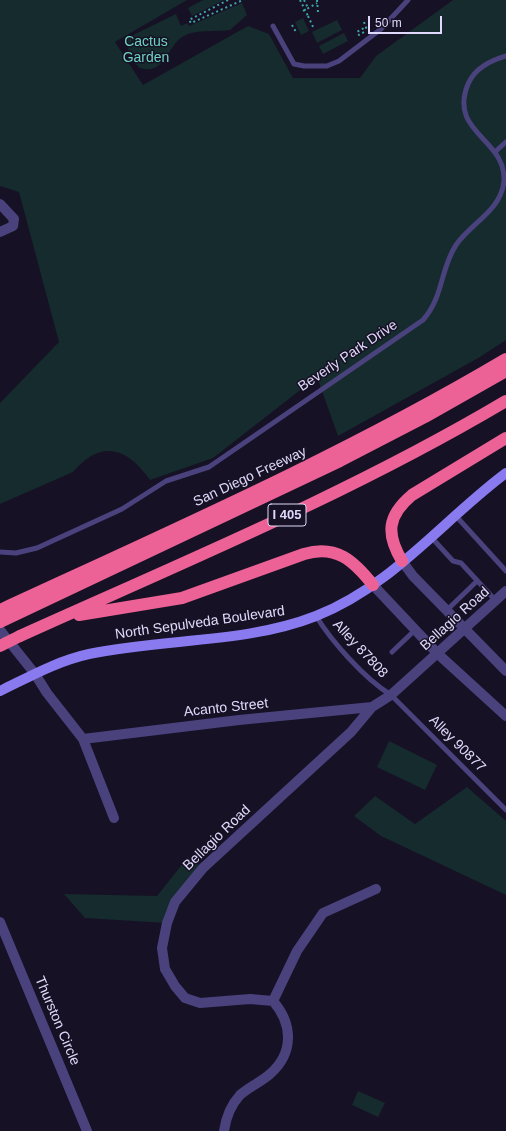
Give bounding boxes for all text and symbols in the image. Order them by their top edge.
scale bar [370,8,444,34]
text: 50 m [375,16,402,30]
park label: Cactus Garden [123,34,169,66]
street label: Beverly Park Drive [295,317,401,395]
street label: San Diego Freeway [191,443,309,511]
road number: I 405 [268,504,306,526]
street label: Bellagio Road [417,584,493,654]
street label: North Sepulveda Boulevard [114,603,286,643]
street label: Alley 87808 [329,617,391,681]
street label: Acanto Street [183,695,269,721]
street label: Alley 90877 [425,712,489,776]
street label: Bellagio Road [180,802,254,874]
street label: Thurston Circle [31,974,83,1068]

